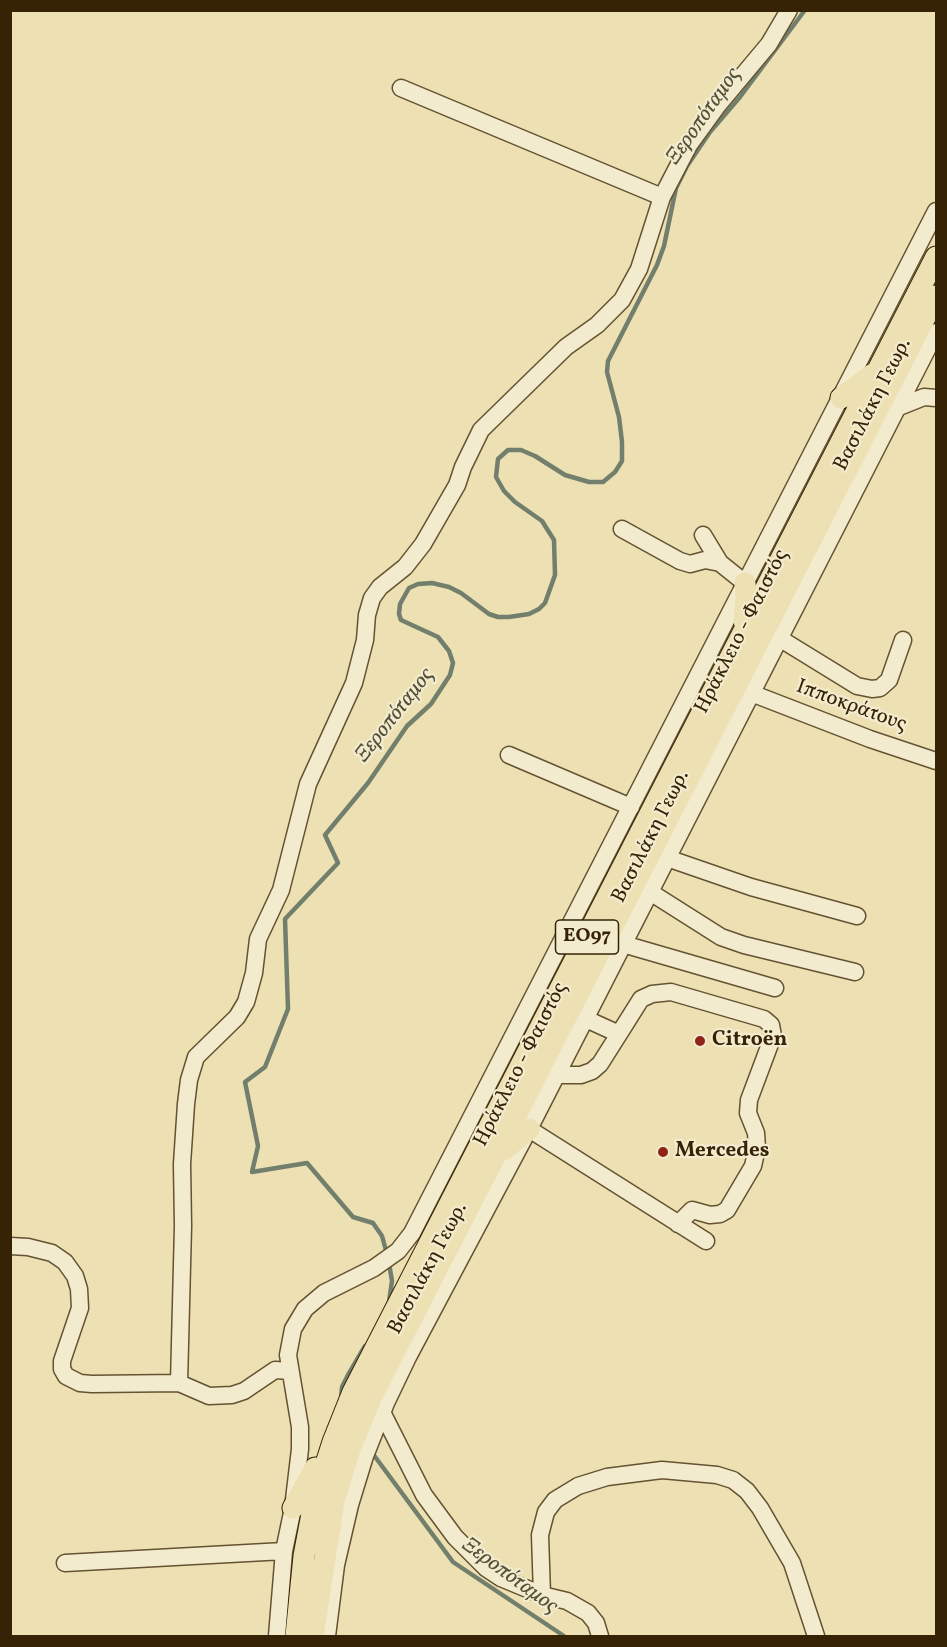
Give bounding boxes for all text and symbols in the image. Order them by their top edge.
water label: Ξεροπόταμος [662,63,748,171]
street label: Βασιλάκη Γεωρ. [830,334,918,476]
street label: Ηράκλειο - Φαιστός [691,546,795,718]
water label: Ξεροπόταμος [351,664,441,768]
street label: Ιπποκράτους [792,675,910,739]
street label: Βασιλάκη Γεωρ. [608,766,696,908]
road number: ΕΟ97 [556,920,618,954]
street label: Ηράκλειο - Φαιστός [470,979,574,1151]
place label: Citroën [712,1028,787,1054]
marker: Citroën [693,1034,707,1048]
place label: Mercedes [675,1139,769,1165]
marker: Mercedes [656,1145,670,1159]
street label: Βασιλάκη Γεωρ. [384,1199,474,1339]
water label: Ξεροπόταμος [456,1533,562,1621]

